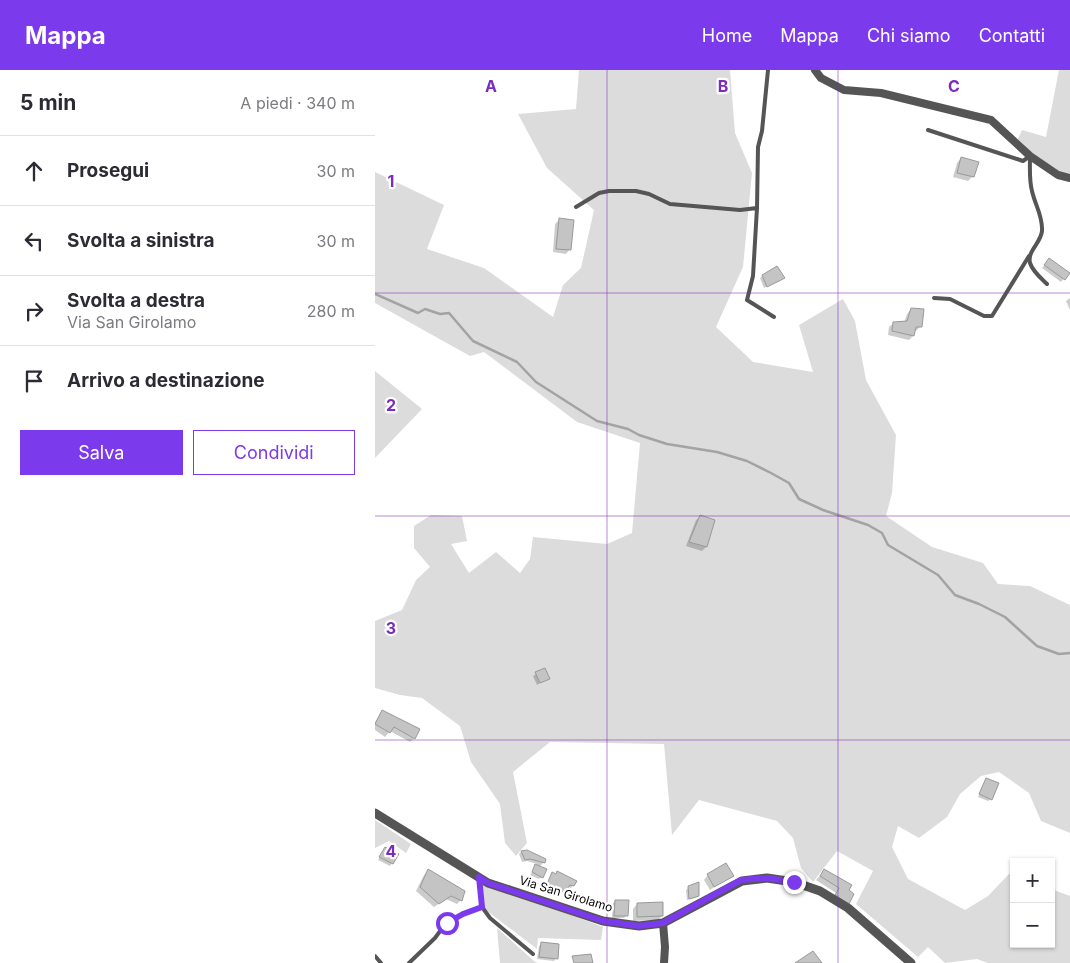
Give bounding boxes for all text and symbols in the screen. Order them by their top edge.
text: Mappa [25,21,106,50]
text: Home [702,25,752,46]
text: Mappa [780,25,839,46]
text: Chi siamo [867,25,951,46]
text: Contatti [979,25,1045,46]
text: A [485,76,497,96]
text: B [718,76,728,96]
text: C [948,76,960,96]
text: 5 min [20,90,76,115]
text: A piedi · 340 m [240,93,355,113]
icon: ahead [20,157,48,185]
text: Prosegui [67,159,149,182]
text: 30 m [317,161,355,181]
text: 1 [388,171,394,191]
icon: left [20,227,48,255]
text: Svolta a sinistra [67,229,215,252]
text: 30 m [317,231,355,251]
text: Svolta a destra [67,289,205,312]
icon: right [20,297,48,325]
text: 280 m [307,301,355,321]
text: Via San Girolamo [67,312,196,332]
icon: arrive [20,367,48,395]
text: Arrivo a destinazione [67,369,265,392]
text: 2 [386,395,396,415]
button: Salva [20,430,183,475]
button: Condividi [193,430,355,475]
text: 3 [386,618,396,638]
text: 4 [386,841,397,861]
map controls [1010,858,1055,948]
button: + [1010,858,1055,903]
route end [783,871,806,894]
street label: Via San Girolamo [518,872,615,915]
button: − [1010,903,1055,948]
route start [436,912,459,935]

